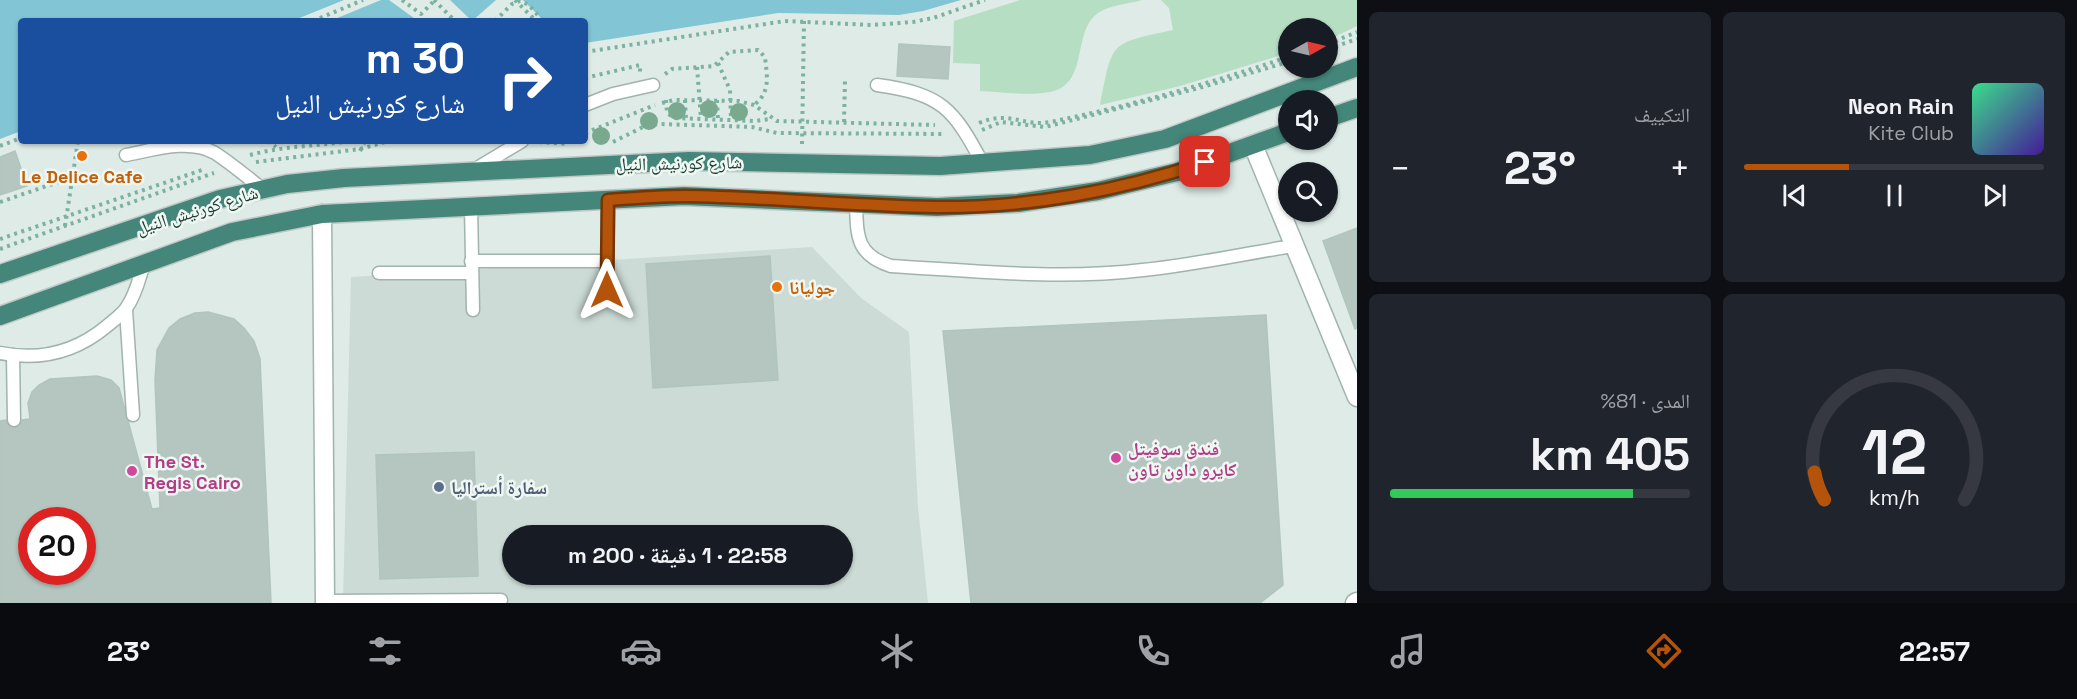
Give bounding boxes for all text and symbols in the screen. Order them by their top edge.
north arrow [1278,18,1338,78]
map controls [1278,18,1338,222]
text: 30 m [366,32,465,85]
icon: right [486,42,564,120]
text: شارع كورنيش النيل [275,86,465,121]
button: sound [1278,90,1338,150]
text: Neon Rain [1848,92,1954,120]
text: التكييف [1634,102,1690,128]
text: Kite Club [1868,120,1954,146]
pin [1179,136,1230,187]
text: 23° [1504,140,1576,197]
icon: arrive [1188,145,1221,178]
text: − [1390,148,1410,190]
text: + [1670,148,1690,190]
marker: Le Delice Cafe [75,149,89,163]
street label: شارع كورنيش النيل [616,150,742,176]
button: search [1278,162,1338,222]
place label: Le Delice Cafe [21,165,143,188]
icon: previous [1778,179,1811,212]
icon: pause [1878,179,1911,212]
icon: next [1978,179,2011,212]
street label: شارع كورنيش النيل [133,181,261,239]
position arrow [575,258,639,322]
place label: جوليانا [789,276,835,299]
marker: جوليانا [770,280,784,294]
text: المدى · 81% [1601,388,1690,414]
text: 12 [1861,413,1927,492]
text: 405 km [1530,426,1690,483]
place label: فندق سوفيتل كايرو داون تاون [1128,437,1236,481]
place label: The St. Regis Cairo [144,450,241,494]
marker: فندق سوفيتل كايرو داون تاون [1109,451,1123,465]
marker: The St. Regis Cairo [125,464,139,478]
place label: سفارة أستراليا [451,476,547,499]
marker: سفارة أستراليا [432,480,446,494]
text: km/h [1868,484,1920,511]
speed limit sign: 20 [18,507,96,585]
text: 22:58 · 1 دقيقة · 200 m [568,541,787,569]
icon: filters [364,630,406,672]
icon: car [620,630,662,672]
icon: climate [876,630,918,672]
icon: phone [1132,630,1174,672]
icon: music [1387,630,1429,672]
icon: directions [1643,630,1685,672]
text: 23° [107,634,150,669]
text: 22:57 [1899,634,1970,669]

